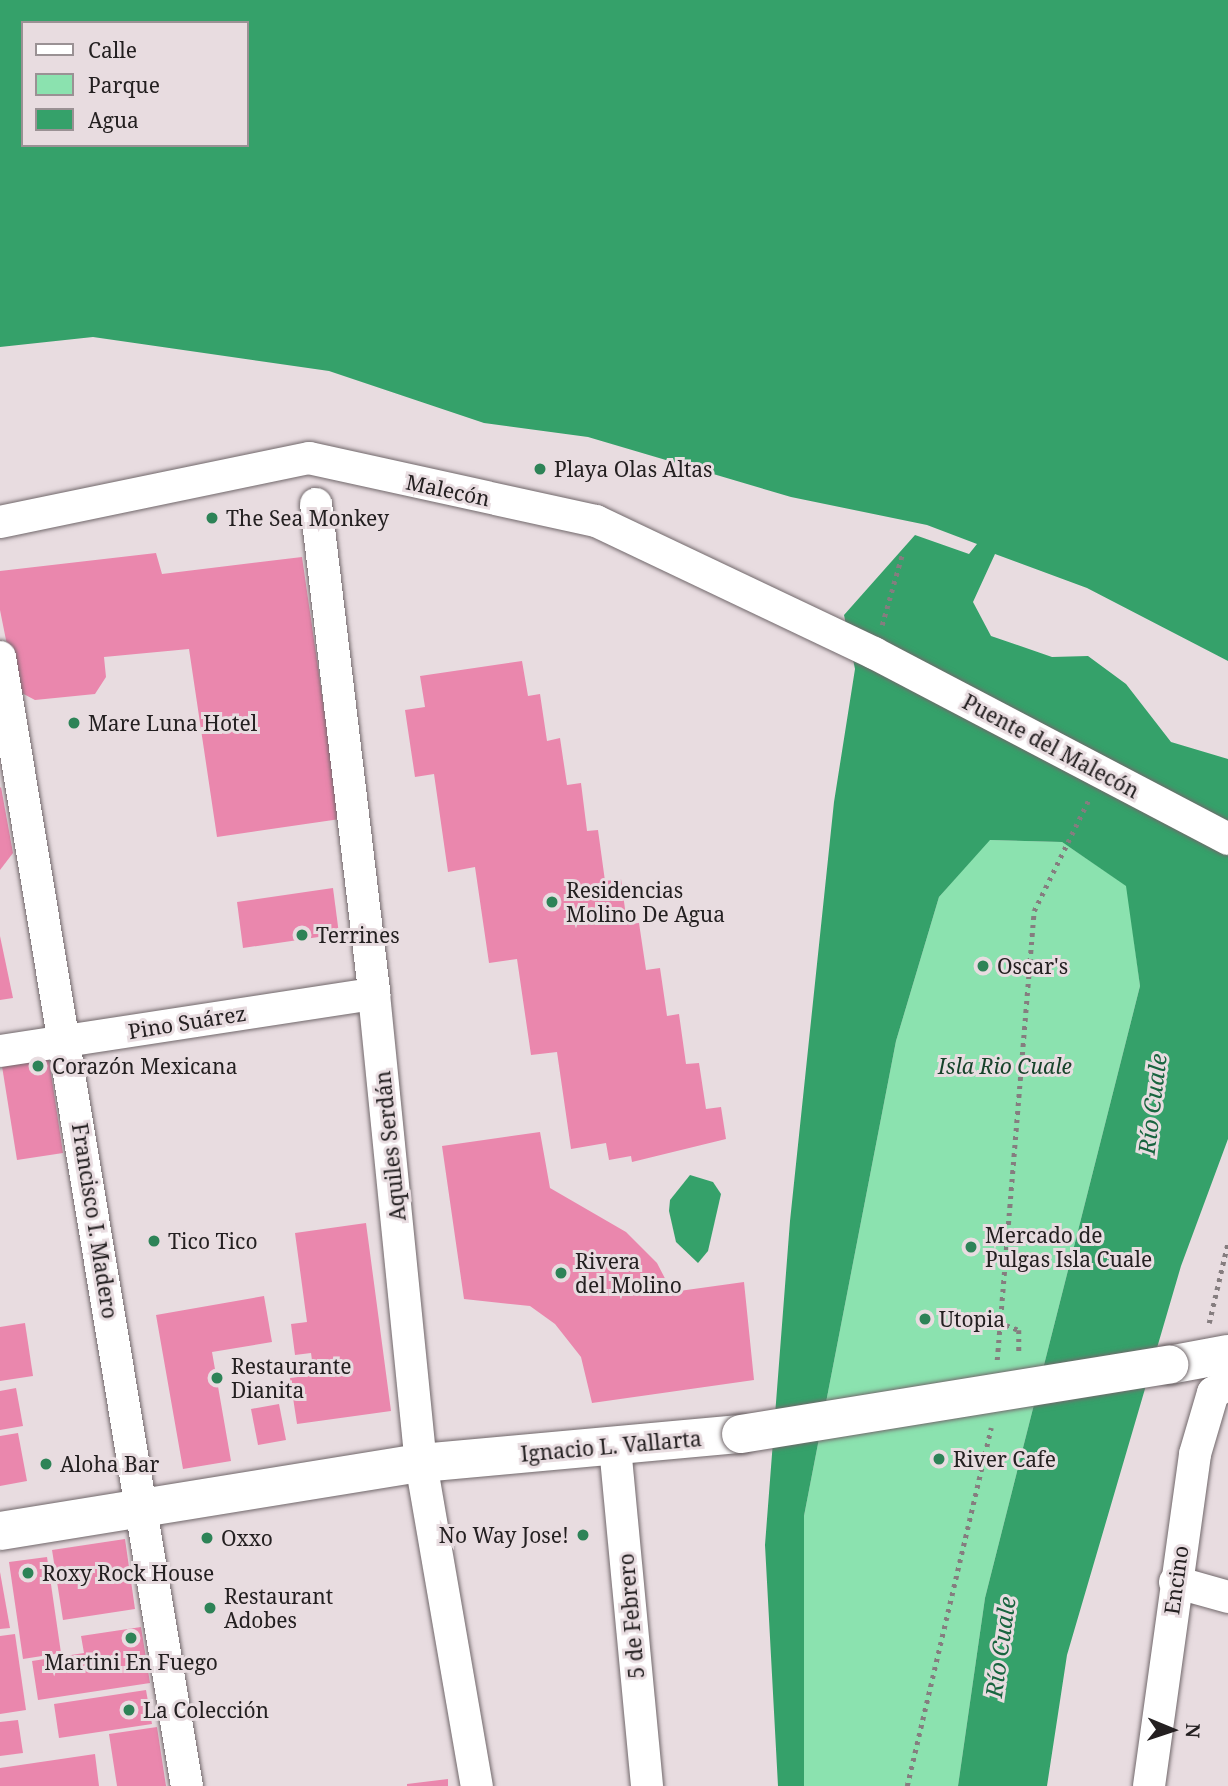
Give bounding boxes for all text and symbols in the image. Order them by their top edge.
legend [21,21,248,147]
text: Calle [88,36,137,64]
text: Parque [88,71,160,99]
text: Agua [88,106,139,134]
place label: Playa Olas Altas [554,456,713,482]
marker: Playa Olas Altas [532,461,548,477]
street label: Malecón [404,469,492,511]
place label: The Sea Monkey [226,505,389,531]
marker: The Sea Monkey [204,510,220,526]
street label: Puente del Malecón [958,689,1144,803]
place label: Mare Luna Hotel [88,710,257,736]
marker: Mare Luna Hotel [66,715,82,731]
place label: Residencias Molino De Agua [566,877,725,927]
marker: Residencias Molino De Agua [544,894,560,910]
place label: Terrines [316,922,400,948]
marker: Terrines [294,927,310,943]
place label: Oscar's [997,953,1068,979]
marker: Oscar's [975,958,991,974]
street label: Pino Suárez [126,1000,248,1044]
water label: Río Cuale [1132,1052,1172,1156]
place label: Corazón Mexicana [52,1053,237,1079]
park label: Isla Rio Cuale [938,1053,1072,1079]
marker: Corazón Mexicana [30,1058,46,1074]
street label: Aquiles Serdán [370,1070,410,1222]
street label: Francisco I. Madero [67,1121,123,1321]
place label: Mercado de Pulgas Isla Cuale [985,1222,1152,1272]
place label: Tico Tico [168,1228,258,1254]
marker: Tico Tico [146,1233,162,1249]
marker: Mercado de Pulgas Isla Cuale [963,1239,979,1255]
place label: Rivera del Molino [575,1248,682,1298]
marker: Rivera del Molino [553,1265,569,1281]
place label: Utopia [939,1306,1005,1332]
marker: Utopia [917,1311,933,1327]
place label: Restaurante Dianita [231,1353,351,1403]
marker: Restaurante Dianita [209,1370,225,1386]
street label: Ignacio L. Vallarta [520,1426,702,1466]
place label: River Cafe [953,1446,1056,1472]
place label: Aloha Bar [60,1451,159,1477]
marker: River Cafe [931,1451,947,1467]
marker: Aloha Bar [38,1456,54,1472]
place label: No Way Jose! [439,1522,569,1548]
place label: Oxxo [221,1525,273,1551]
marker: No Way Jose! [575,1527,591,1543]
marker: Oxxo [199,1530,215,1546]
street label: Encino [1159,1544,1193,1616]
street label: 5 de Febrero [613,1552,649,1680]
place label: Roxy Rock House [42,1560,214,1586]
marker: Roxy Rock House [20,1565,36,1581]
place label: Restaurant Adobes [224,1583,333,1633]
water label: Río Cuale [979,1595,1021,1699]
marker: Restaurant Adobes [202,1600,218,1616]
marker: Martini En Fuego [123,1630,139,1646]
place label: Martini En Fuego [44,1649,218,1675]
north arrow [1137,1695,1207,1765]
place label: La Colección [143,1697,269,1723]
marker: La Colección [121,1702,137,1718]
text: N [1180,1723,1206,1739]

